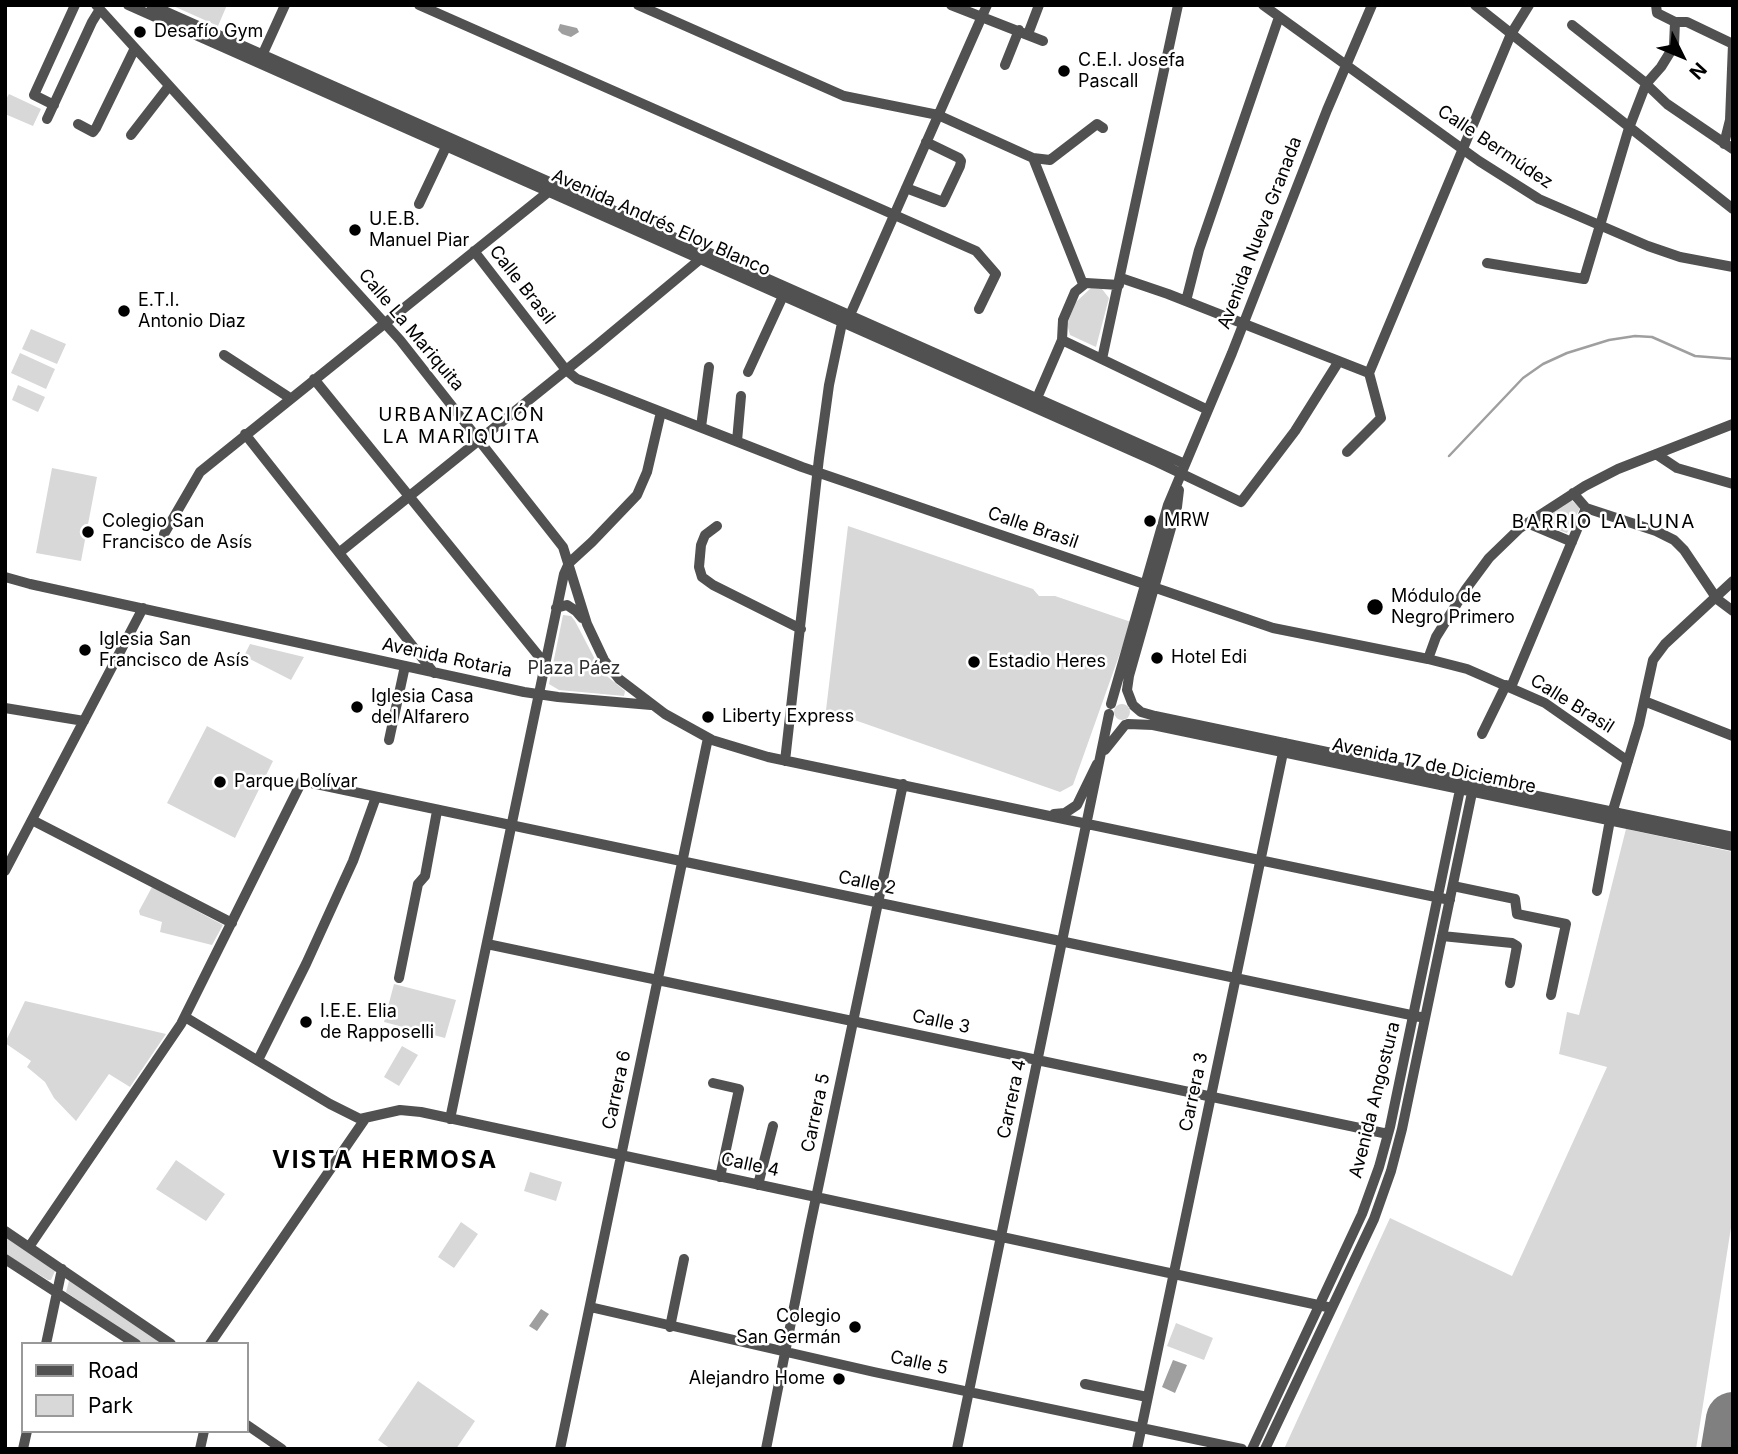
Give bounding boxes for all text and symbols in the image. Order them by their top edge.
place label: Desafío Gym [154,21,263,43]
north arrow [1647,21,1717,91]
marker: Desafío Gym [132,24,148,40]
place label: C.E.I. Josefa Pascall [1078,50,1185,92]
text: N [1684,58,1711,84]
marker: C.E.I. Josefa Pascall [1056,63,1072,79]
street label: Calle Bermúdez [1433,100,1557,194]
street label: Avenida Nueva Granada [1213,134,1307,332]
street label: Avenida Andrés Eloy Blanco [548,165,774,281]
place label: U.E.B. Manuel Piar [369,209,469,252]
marker: U.E.B. Manuel Piar [347,222,363,238]
street label: Calle Brasil [484,241,560,329]
street label: Calle La Mariquita [354,265,468,395]
place label: E.T.I. Antonio Diaz [138,290,246,332]
marker: E.T.I. Antonio Diaz [116,303,132,319]
district label: URBANIZACIÓN LA MARIQUITA [380,404,544,448]
street label: Calle Brasil [985,502,1081,554]
place label: MRW [1164,510,1210,532]
place label: Colegio San Francisco de Asís [102,511,252,554]
district label: BARRIO LA LUNA [1514,511,1694,533]
marker: MRW [1142,513,1158,529]
marker: Colegio San Francisco de Asís [80,524,96,540]
place label: Módulo de Negro Primero [1391,586,1515,628]
marker: Módulo de Negro Primero [1365,597,1385,617]
place label: Iglesia San Francisco de Asís [99,629,249,672]
street label: Avenida Rotaria [380,634,514,682]
marker: Iglesia San Francisco de Asís [77,642,93,658]
place label: Hotel Edi [1171,647,1247,669]
marker: Hotel Edi [1149,650,1165,666]
place label: Estadio Heres [988,651,1106,673]
marker: Estadio Heres [966,654,982,670]
park label: Plaza Páez [528,658,620,680]
street label: Calle Brasil [1526,670,1618,738]
place label: Iglesia Casa del Alfarero [371,686,474,728]
marker: Iglesia Casa del Alfarero [349,699,365,715]
place label: Liberty Express [722,706,854,728]
marker: Liberty Express [700,709,716,725]
street label: Avenida 17 de Diciembre [1330,734,1538,798]
place label: Parque Bolívar [234,771,358,793]
marker: Parque Bolívar [212,774,228,790]
street label: Calle 2 [836,866,898,900]
place label: I.E.E. Elia de Rapposelli [320,1001,434,1044]
street label: Calle 3 [910,1005,972,1039]
marker: I.E.E. Elia de Rapposelli [298,1014,314,1030]
street label: Avenida Angostura [1345,1020,1405,1180]
street label: Carrera 6 [598,1048,636,1132]
street label: Carrera 3 [1175,1050,1213,1134]
street label: Carrera 4 [993,1057,1031,1141]
street label: Carrera 5 [797,1072,835,1154]
district label: VISTA HERMOSA [274,1147,496,1175]
street label: Calle 4 [719,1148,781,1182]
place label: Colegio San Germán [736,1306,841,1348]
marker: Colegio San Germán [847,1319,863,1335]
legend [21,1342,248,1433]
street label: Calle 5 [888,1346,950,1380]
text: Road [88,1358,139,1383]
place label: Alejandro Home [689,1368,825,1390]
marker: Alejandro Home [831,1371,847,1387]
text: Park [88,1393,133,1418]

